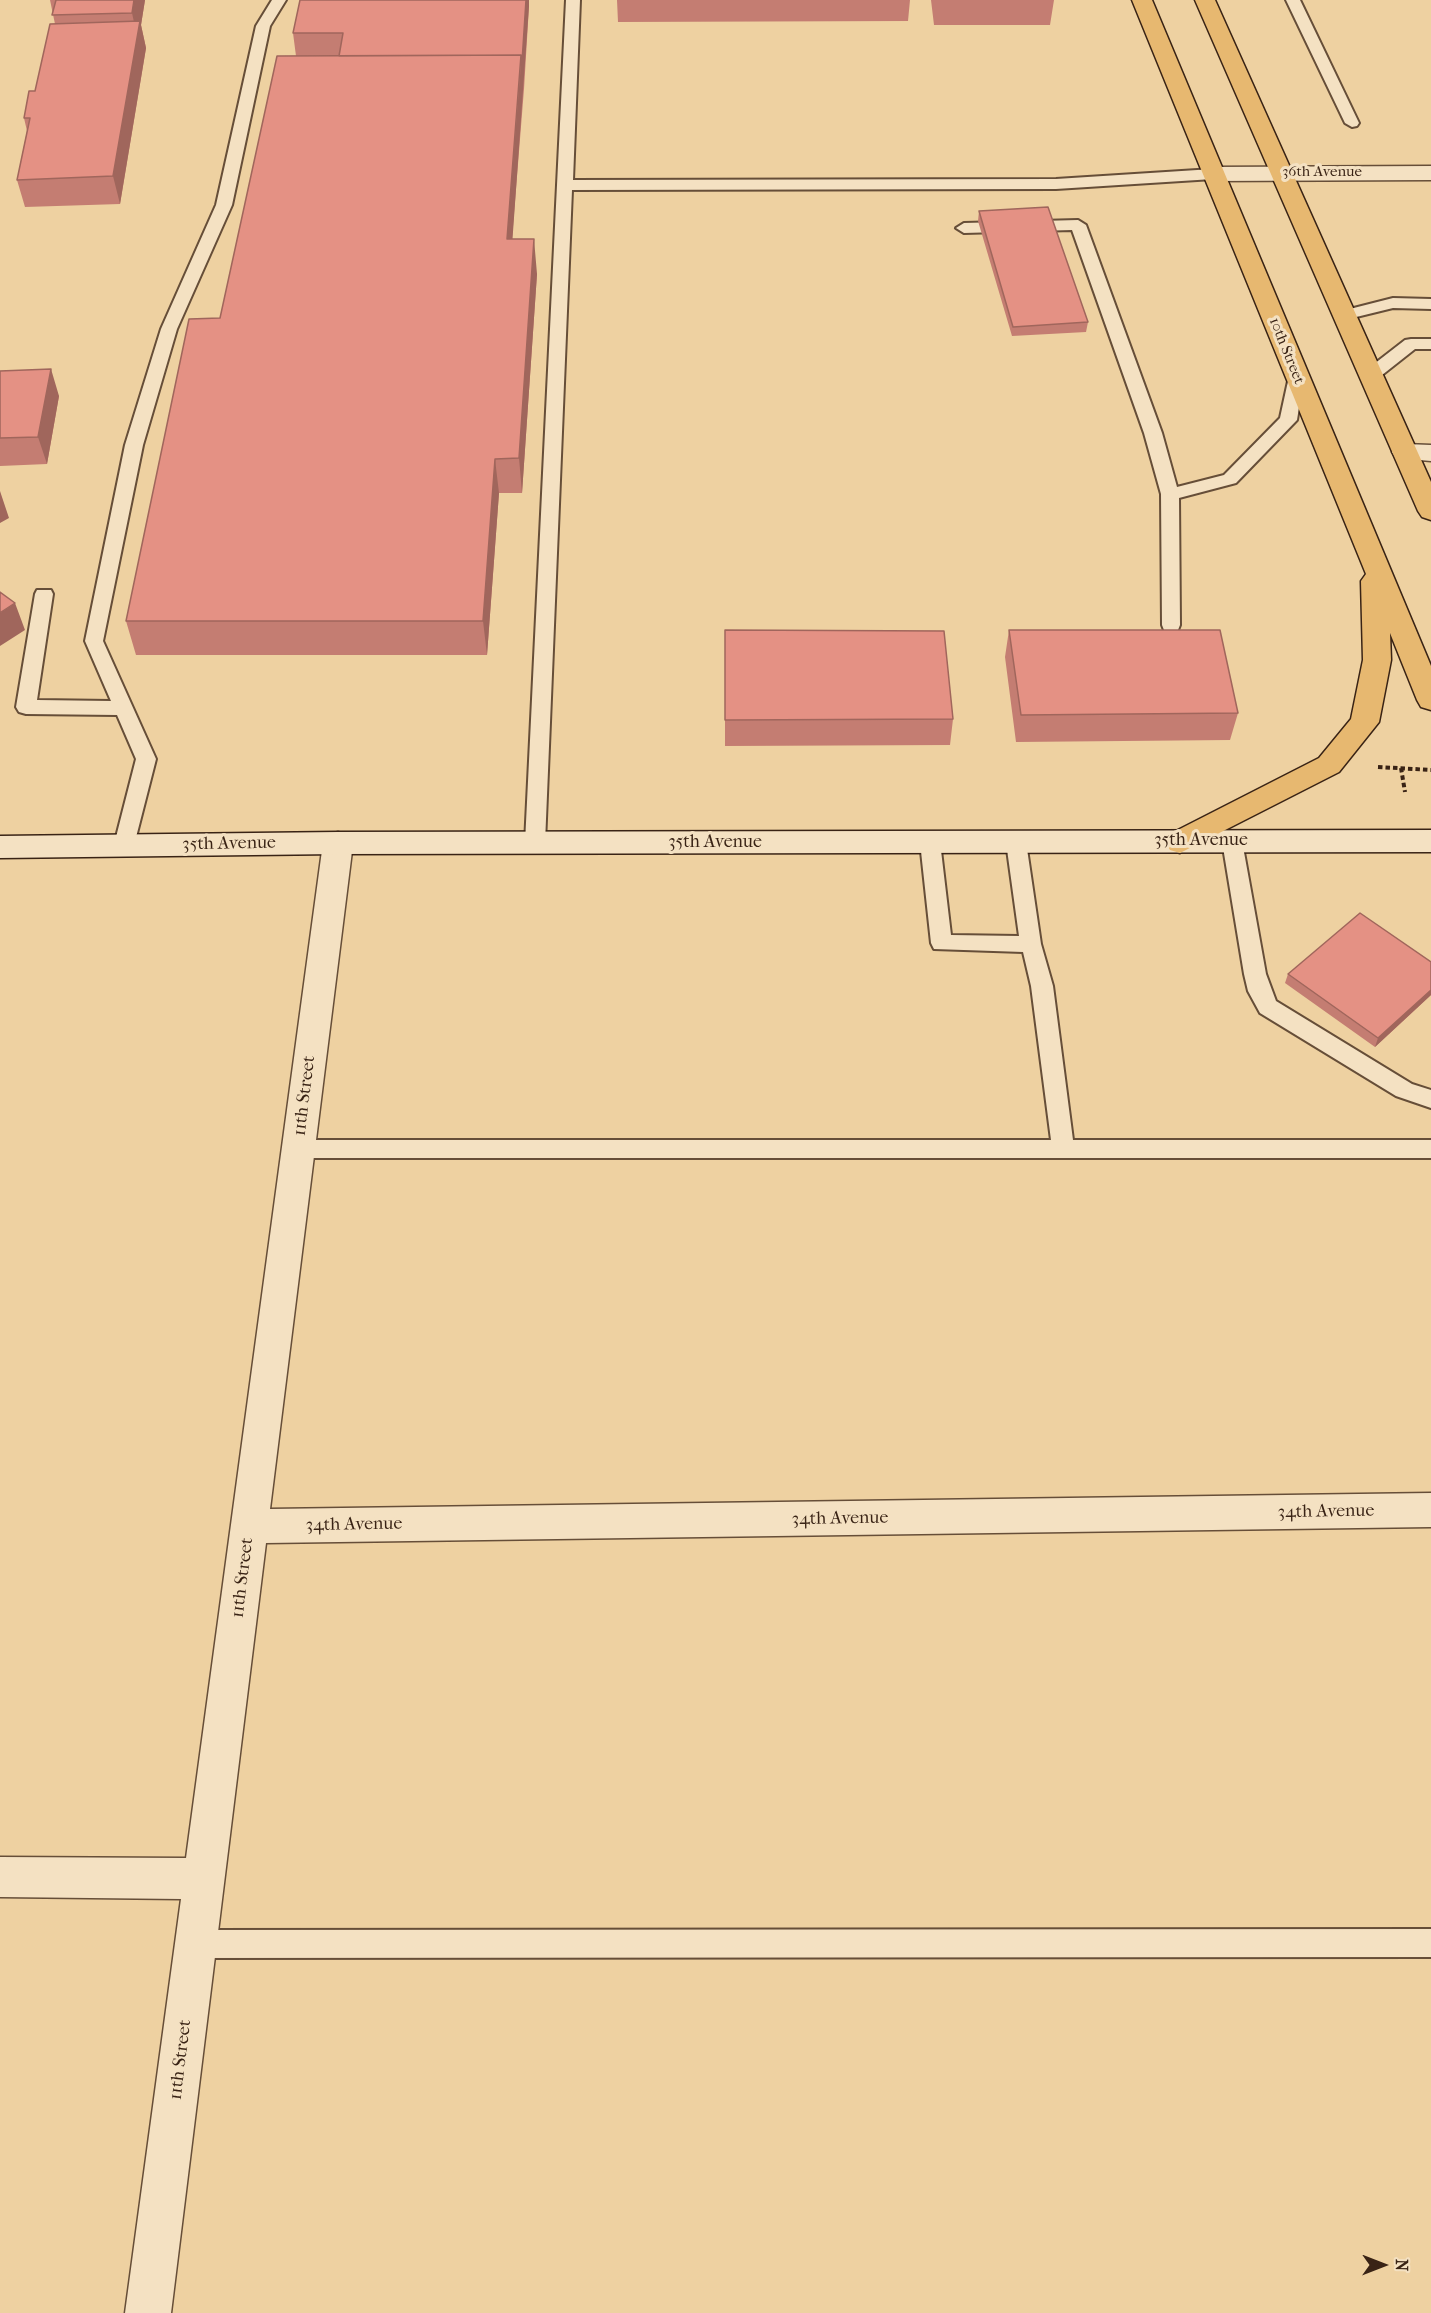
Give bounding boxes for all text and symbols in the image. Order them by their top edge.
street label: 36th Avenue [1282,163,1362,181]
street label: 10th Street [1265,315,1307,387]
street label: 35th Avenue [1154,830,1248,852]
street label: 35th Avenue [182,832,276,856]
street label: 35th Avenue [668,832,762,854]
street label: 11th Street [289,1055,321,1137]
street label: 34th Avenue [1278,1500,1374,1524]
street label: 34th Avenue [792,1507,888,1531]
street label: 34th Avenue [306,1513,402,1537]
street label: 11th Street [227,1537,259,1619]
street label: 11th Street [165,2019,197,2101]
north arrow [1353,2235,1413,2295]
text: N [1392,2259,1411,2271]

